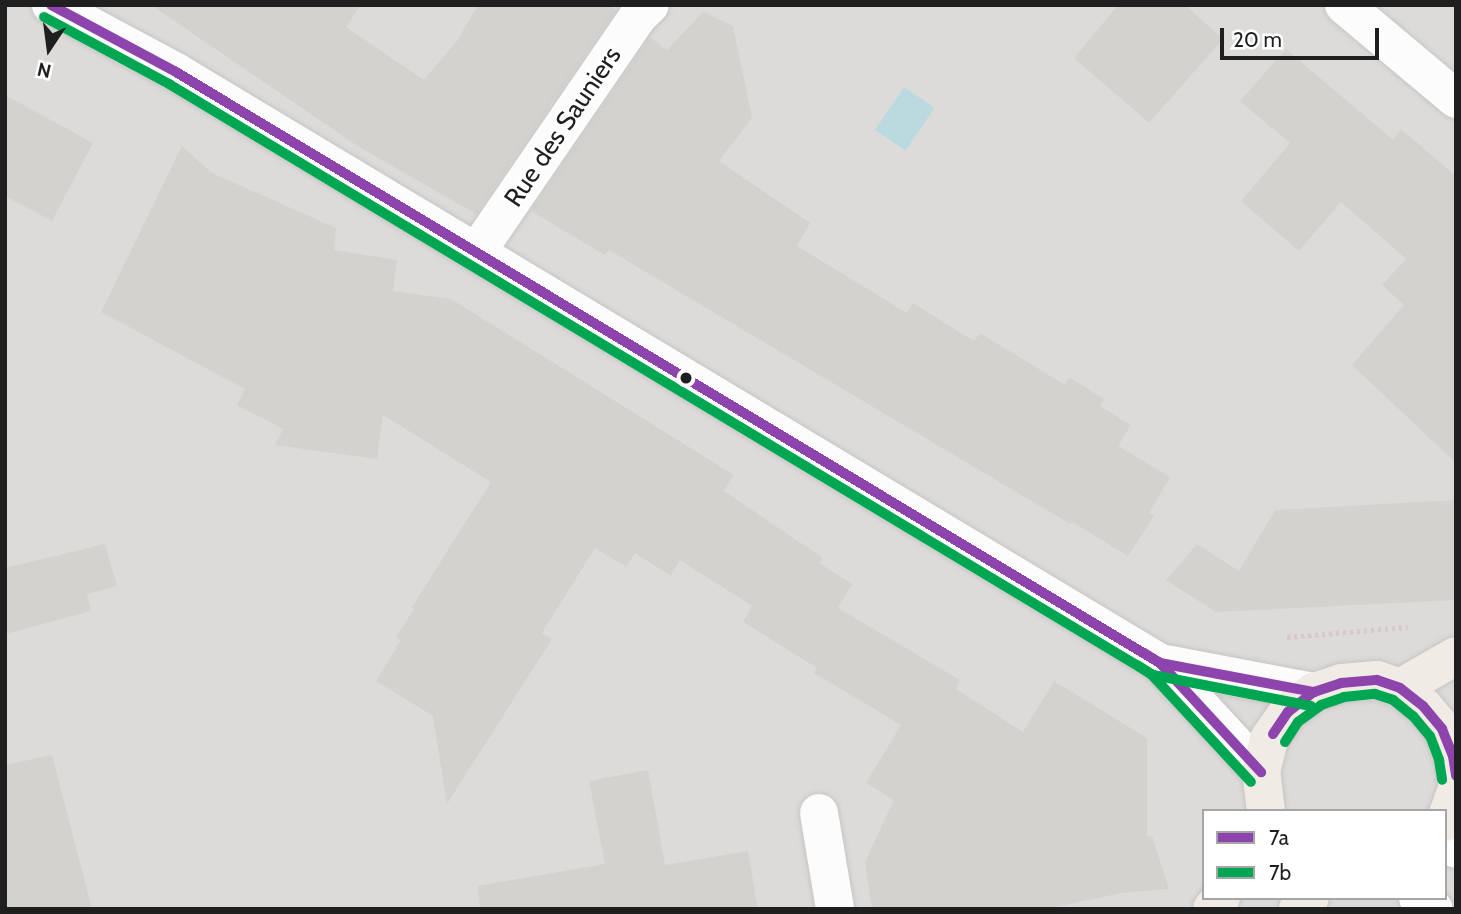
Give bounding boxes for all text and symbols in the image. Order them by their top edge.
north arrow [14,14,84,84]
scale bar [1223,14,1382,58]
text: 20 m [1233,27,1282,52]
street label: Rue des Sauniers [498,41,628,213]
text: N [35,57,53,83]
unlabelled marker [679,371,693,385]
legend [1202,809,1447,900]
text: 7a [1269,825,1289,850]
text: 7b [1269,860,1291,885]

